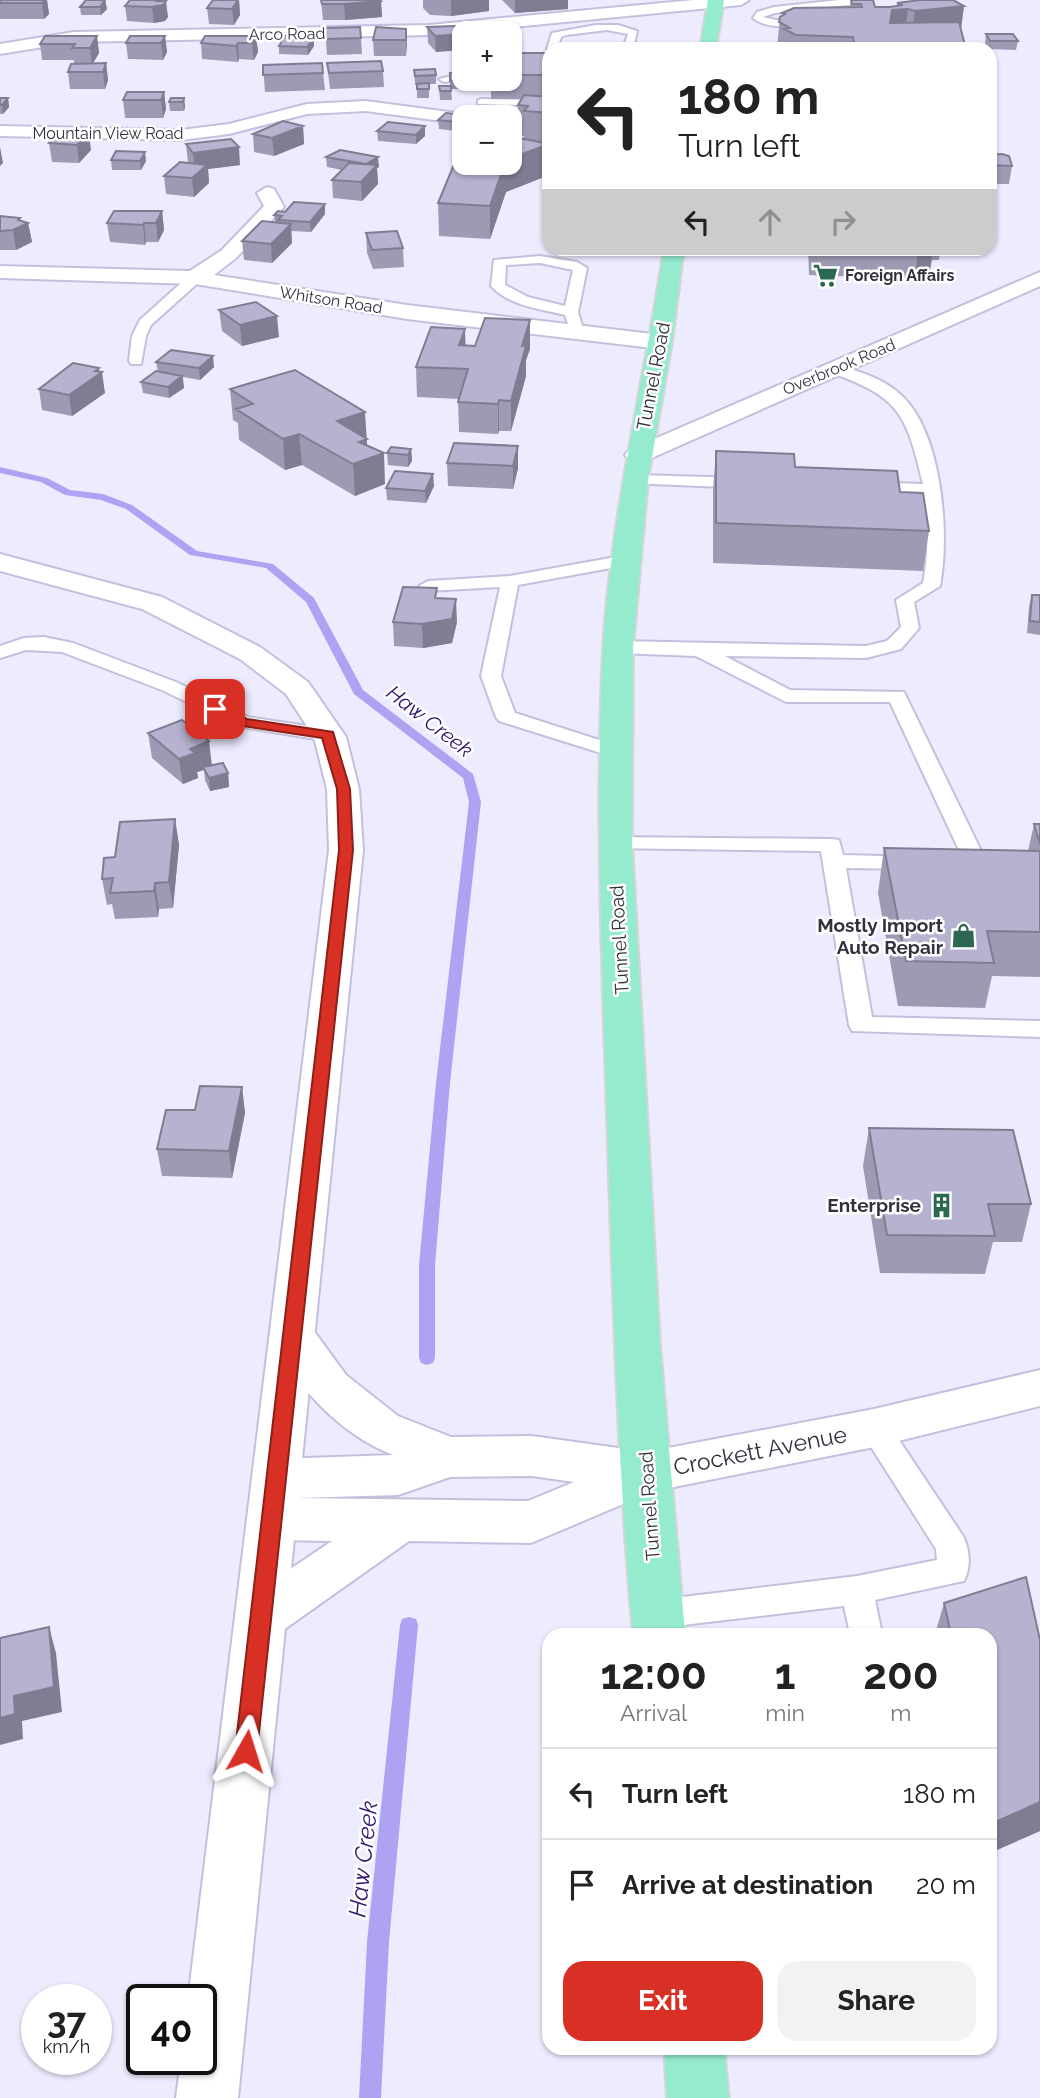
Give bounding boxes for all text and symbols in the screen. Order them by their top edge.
map controls [452,21,522,175]
button: + [452,21,522,91]
street label: Arco Road [248,24,326,44]
text: 180 m [678,68,819,125]
icon: left [563,70,654,161]
button: − [452,105,522,175]
street label: Mountain View Road [32,124,184,143]
text: Turn left [678,127,800,164]
icon: left [678,203,716,241]
icon: ahead [751,203,789,241]
icon: right [824,203,862,241]
supermarket icon: Foreign Affairs [811,261,839,289]
place label: Foreign Affairs [845,266,954,285]
street label: Whitson Road [278,282,384,318]
street label: Tunnel Road [632,320,674,432]
street label: Overbrook Road [780,335,898,399]
pin [185,679,245,739]
water label: Haw Creek [382,680,478,762]
icon: arrive [196,690,234,728]
street label: Tunnel Road [605,885,633,995]
place label: Mostly Import Auto Repair [817,914,944,958]
shop icon: Mostly Import Auto Repair [949,922,977,950]
building icon: Enterprise [927,1191,955,1219]
place label: Enterprise [827,1194,921,1216]
street label: Crockett Avenue [671,1420,849,1480]
street label: Tunnel Road [634,1451,664,1561]
text: 12:00 [600,1650,707,1699]
text: 1 [775,1650,795,1699]
text: 200 [863,1650,939,1699]
text: Arrival [620,1699,687,1726]
text: min [765,1699,805,1726]
text: m [890,1699,911,1726]
position arrow [209,1714,283,1788]
icon: left [563,1775,601,1813]
text: Turn left [622,1779,728,1809]
text: 180 m [903,1779,976,1809]
water label: Haw Creek [342,1799,384,1919]
icon: arrive [563,1866,601,1904]
text: Arrive at destination [622,1870,873,1900]
text: 20 m [916,1870,976,1900]
button: Exit [563,1961,763,2041]
button: Share [777,1961,976,2041]
speed limit sign: 40 [126,1984,217,2075]
text: 37 [47,2000,86,2041]
text: km/h [43,2036,90,2057]

